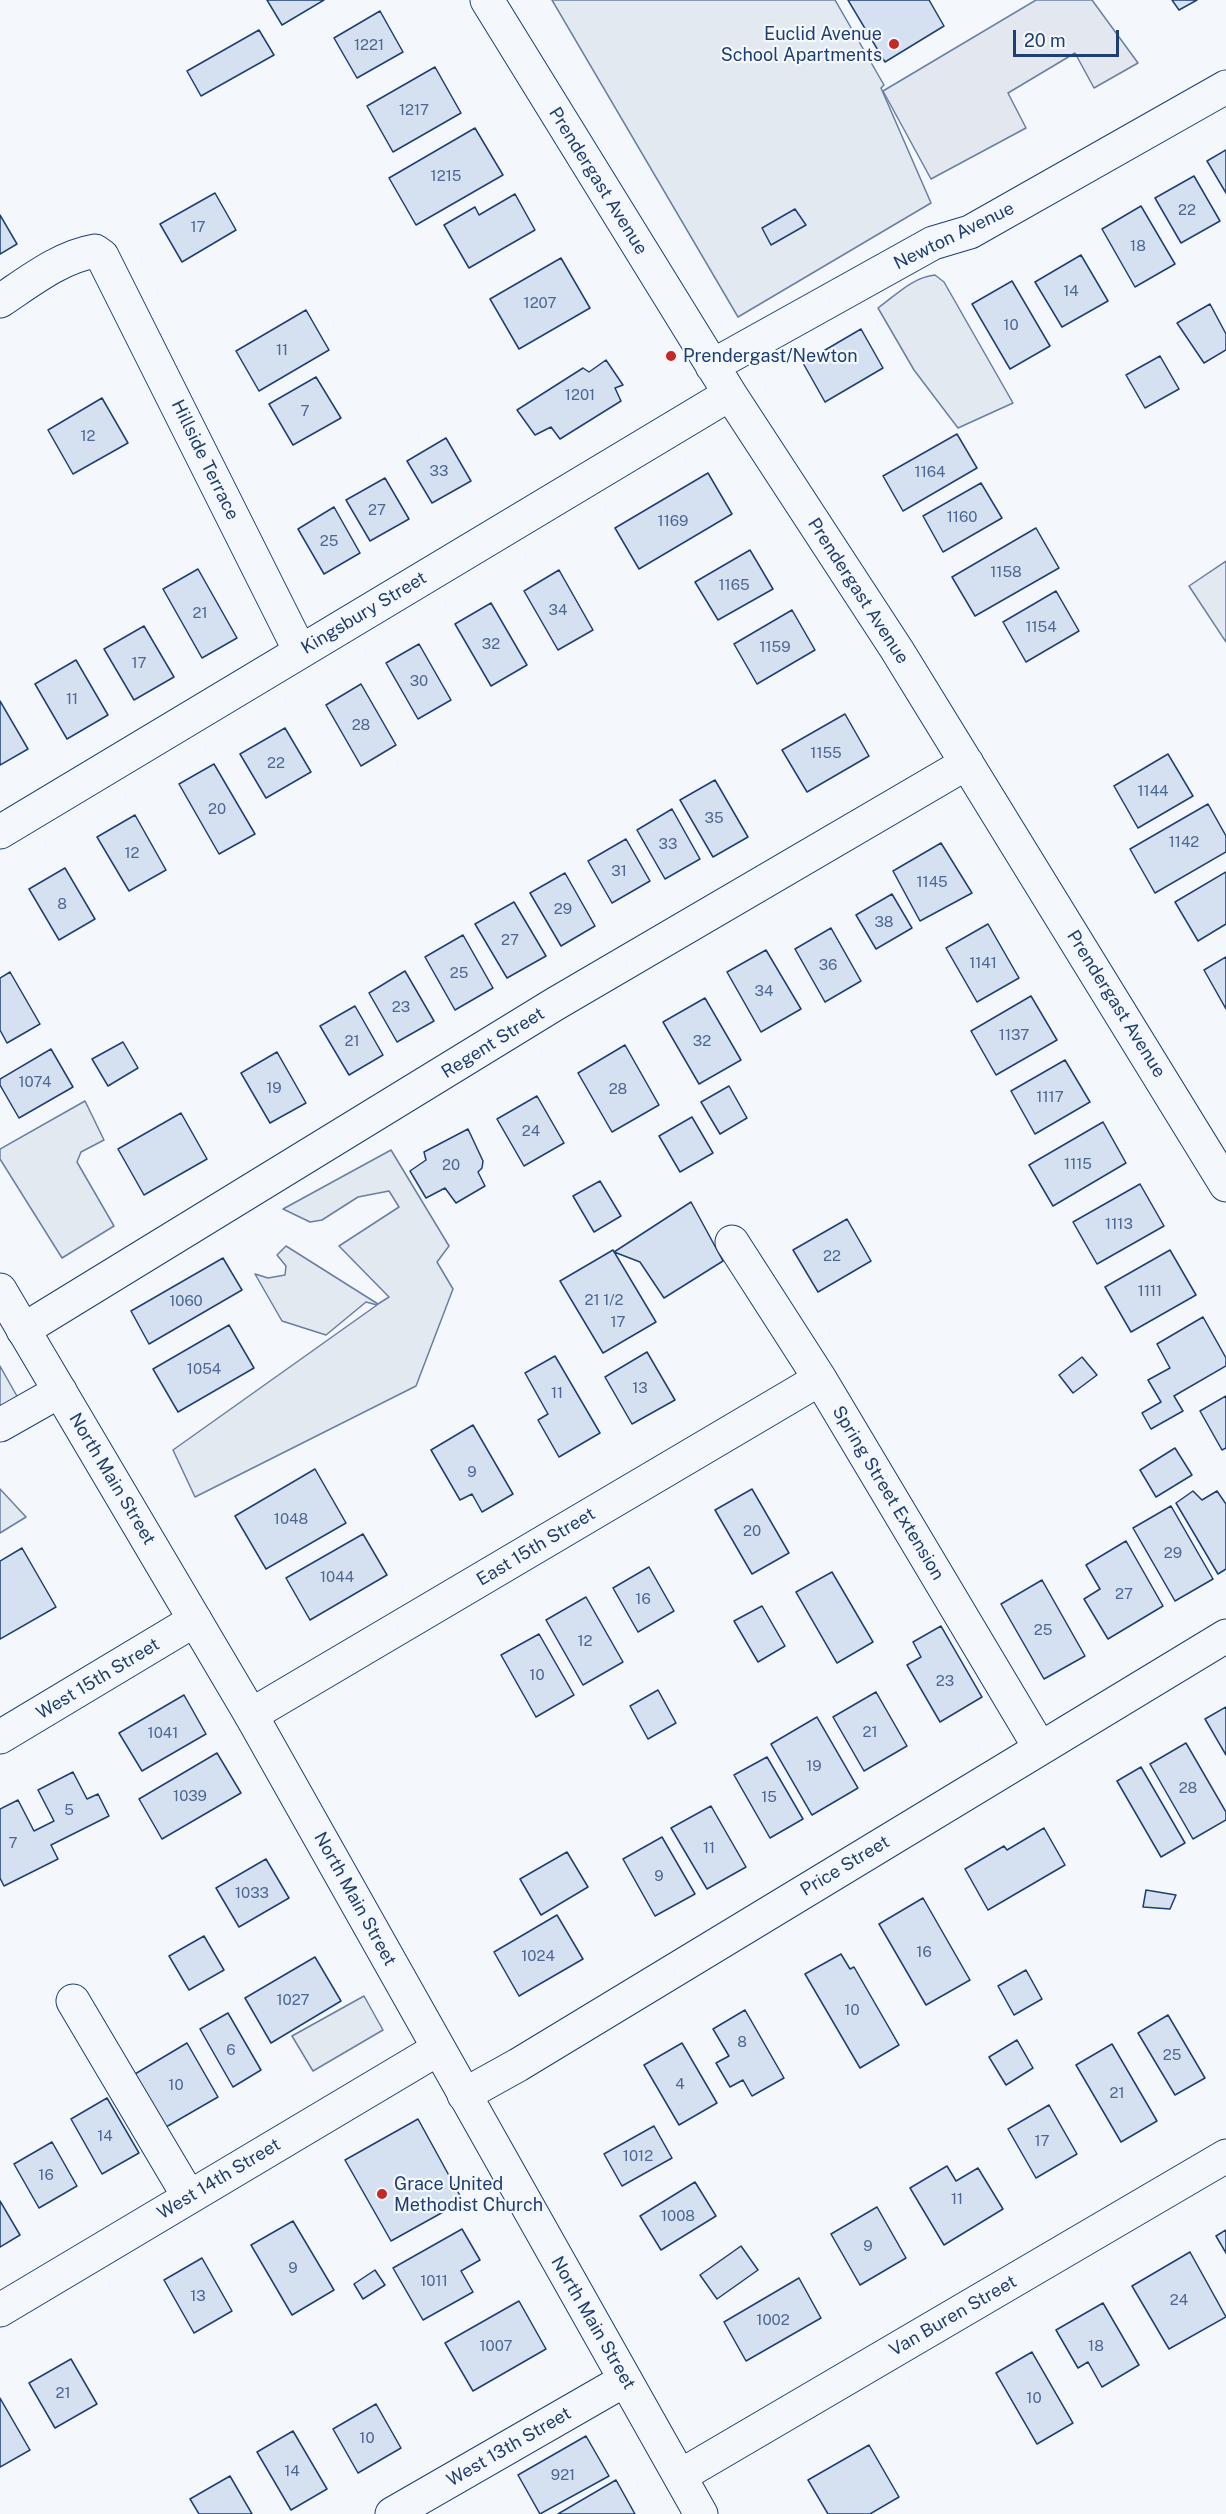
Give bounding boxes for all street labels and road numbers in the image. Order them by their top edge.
street label: Prendergast Avenue [544,103,652,259]
street label: Newton Avenue [890,198,1018,274]
street label: Hillside Terrace [167,396,243,524]
street label: Prendergast Avenue [803,514,913,668]
street label: Kingsbury Street [297,567,431,659]
street label: Prendergast Avenue [1062,926,1170,1082]
street label: Regent Street [438,1003,548,1083]
street label: Spring Street Extension [827,1402,949,1584]
street label: North Main Street [64,1409,160,1549]
street label: East 15th Street [473,1503,599,1591]
street label: West 15th Street [32,1634,164,1724]
street label: North Main Street [309,1828,401,1970]
street label: Price Street [797,1831,893,1901]
street label: West 14th Street [154,2134,284,2224]
street label: North Main Street [546,2253,640,2393]
street label: Van Buren Street [886,2271,1020,2361]
street label: West 13th Street [443,2403,575,2491]

